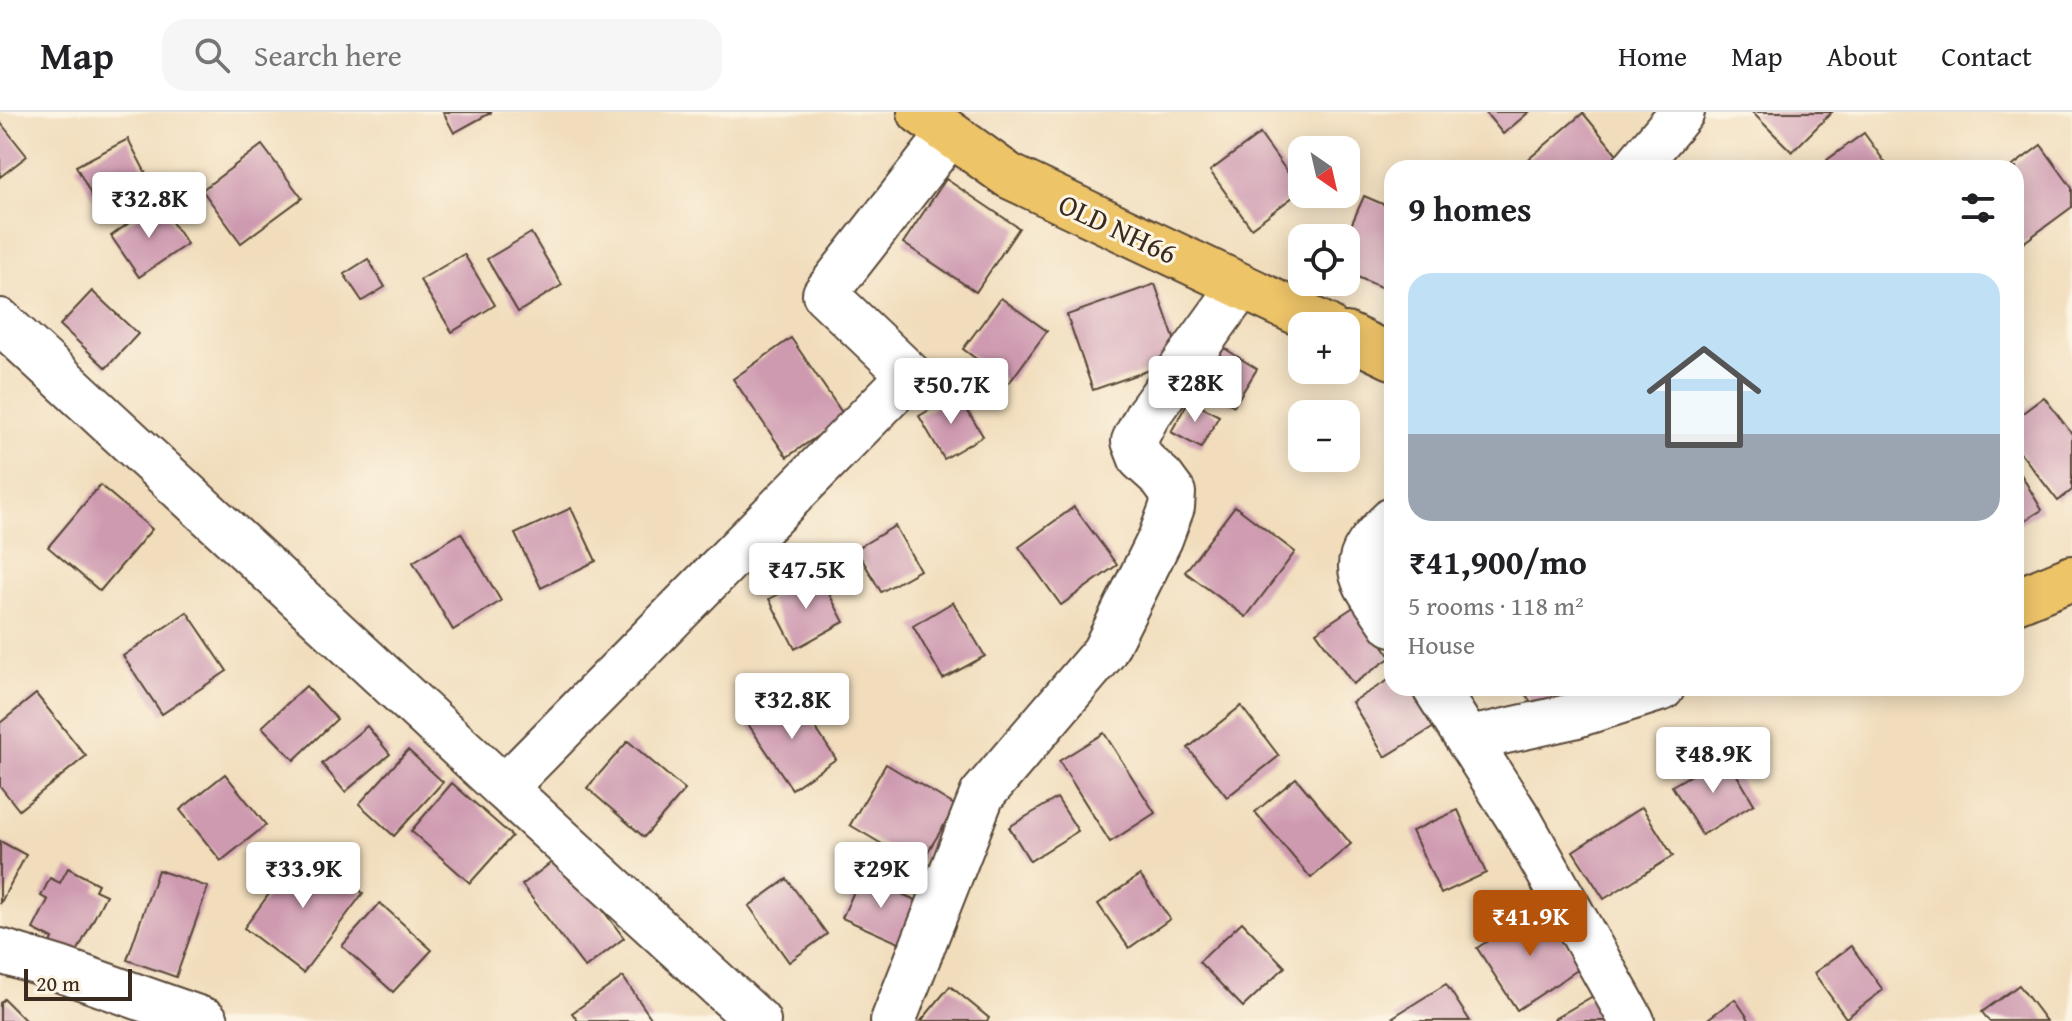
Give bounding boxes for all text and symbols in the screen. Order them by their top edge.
search box [162,19,722,91]
text: Map [40,27,114,83]
icon: search [190,33,234,77]
text: Search here [254,33,402,77]
text: Home [1618,35,1687,76]
text: Map [1731,35,1783,76]
text: About [1827,35,1897,76]
text: Contact [1941,35,2032,76]
north arrow [1288,136,1360,208]
map controls [1288,136,1360,472]
pin: ₹32.8K [84,172,214,240]
text: ₹32.8K [110,178,188,217]
street label: OLD NH66 [1052,181,1184,275]
text: 9 homes [1408,184,1532,233]
icon: filters [1956,186,2000,230]
button: locate [1288,224,1360,296]
button: + [1288,312,1360,384]
icon: home [1632,325,1776,469]
pin: ₹28K [1148,356,1242,424]
pin: ₹50.7K [886,358,1016,426]
text: ₹28K [1167,362,1223,401]
text: ₹50.7K [912,364,990,403]
button: − [1288,400,1360,472]
text: ₹41,900/mo [1408,537,1587,586]
pin: ₹47.5K [741,543,871,611]
text: ₹47.5K [767,549,845,588]
text: 5 rooms · 118 m² [1408,586,1584,625]
text: House [1408,625,1475,664]
pin: ₹32.8K [727,673,857,741]
text: ₹32.8K [753,679,831,718]
pin: ₹48.9K [1648,727,1778,795]
text: ₹48.9K [1674,733,1752,772]
pin: ₹33.9K [238,842,368,910]
pin: ₹29K [834,842,928,910]
text: ₹33.9K [264,848,342,887]
text: ₹29K [853,848,909,887]
pin: ₹41.9K [1465,890,1595,958]
text: ₹41.9K [1491,896,1569,935]
scale bar [24,965,132,1001]
text: 20 m [36,967,80,999]

